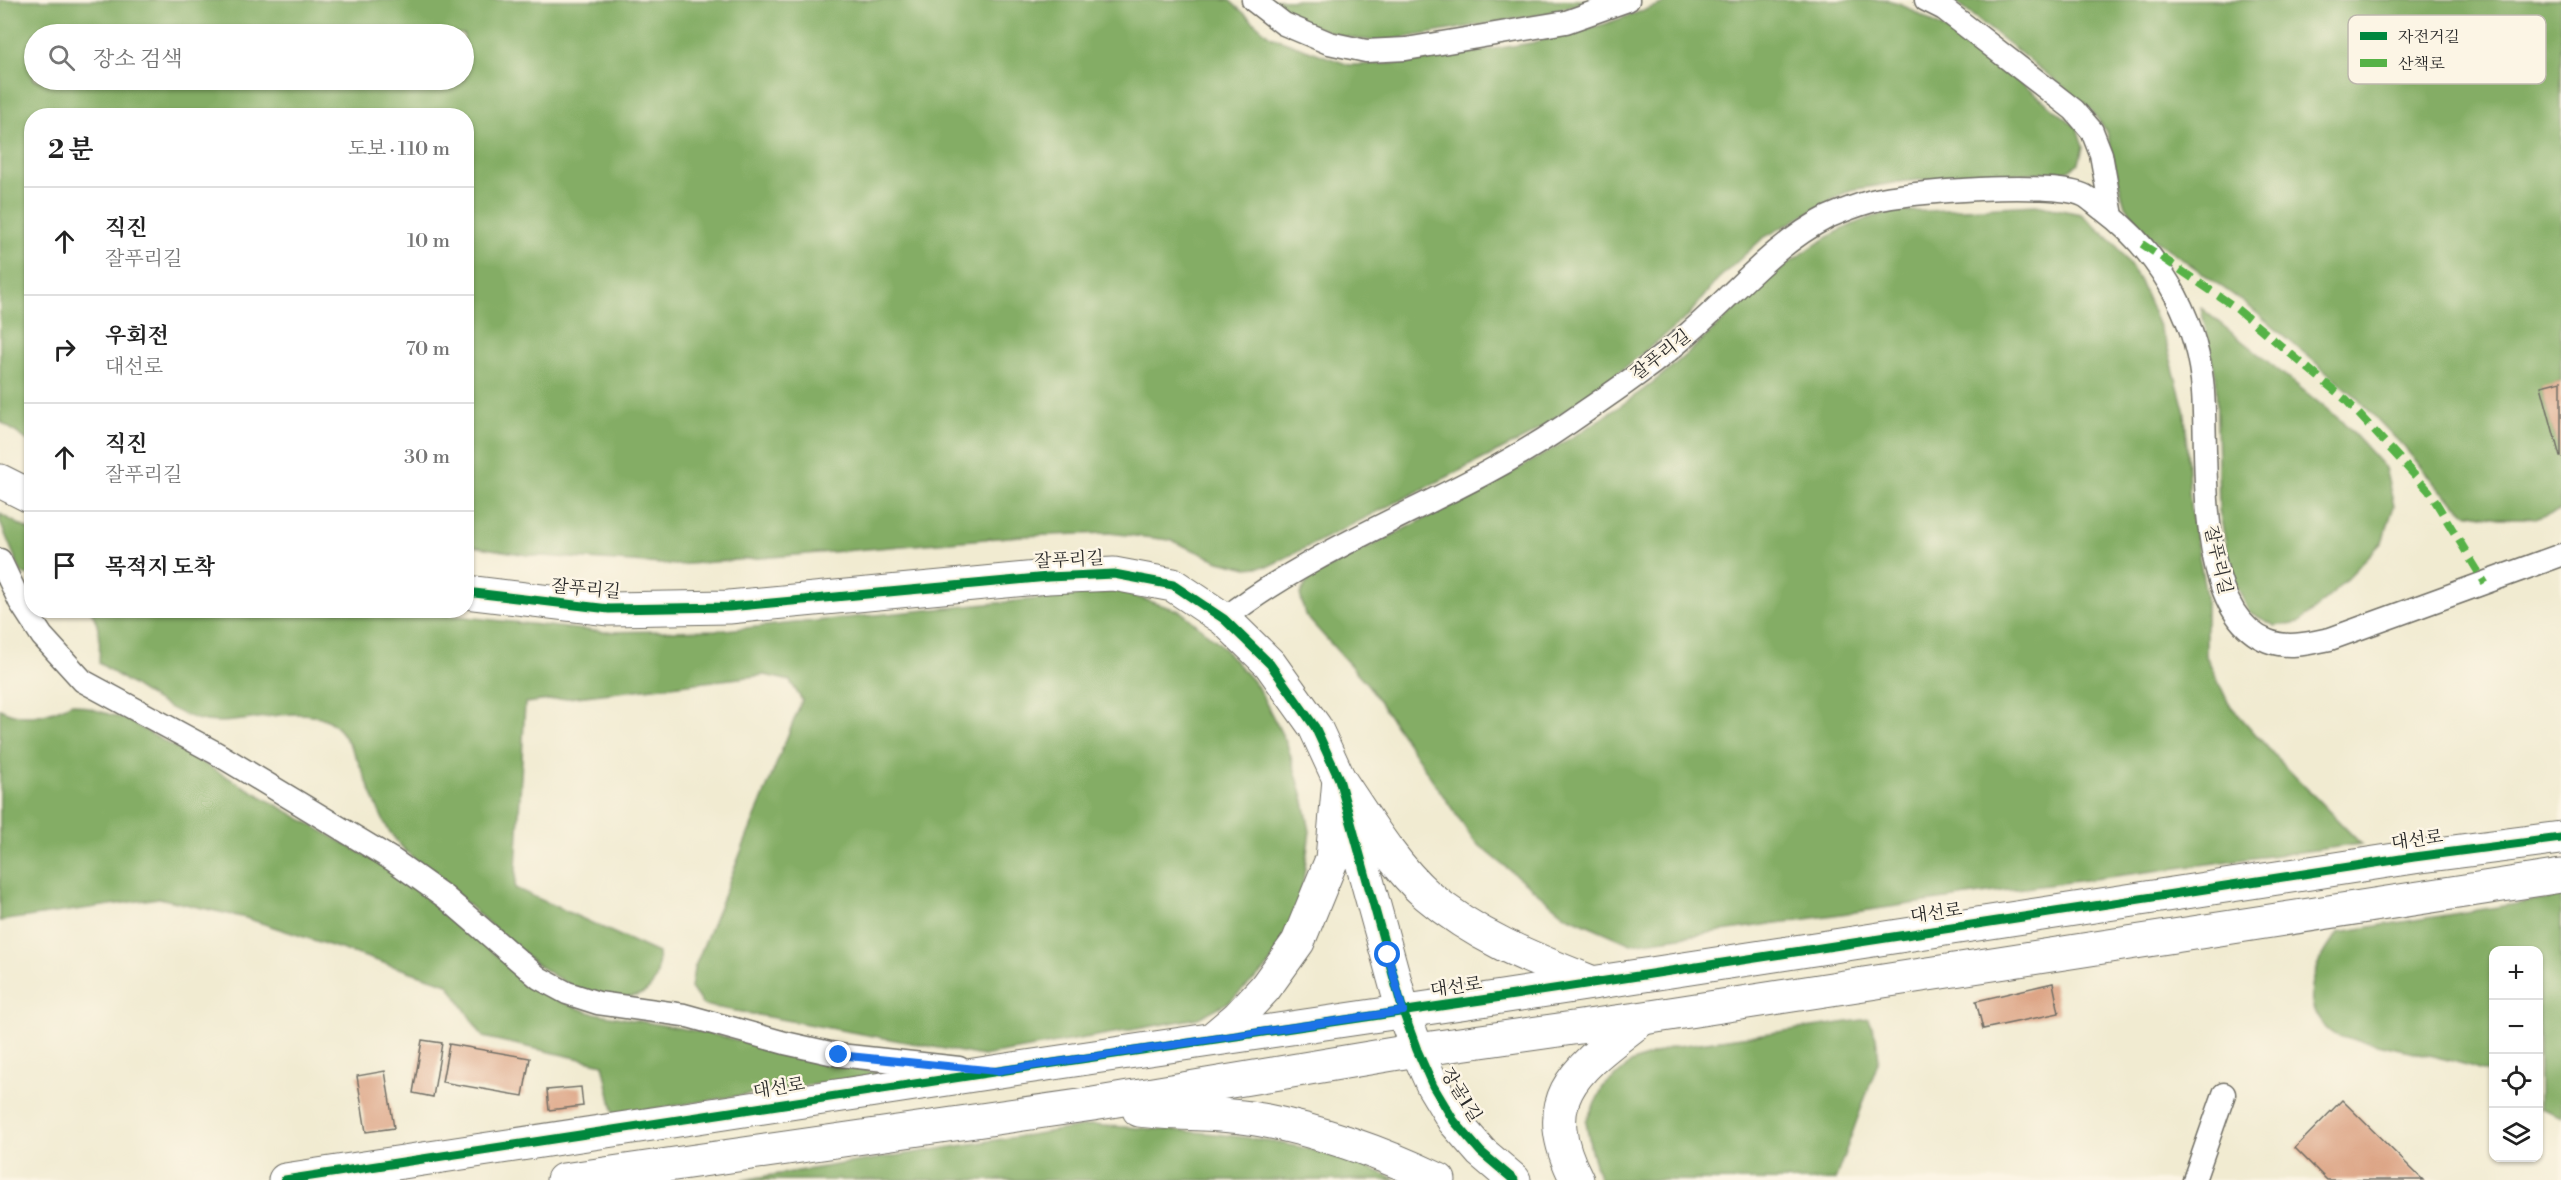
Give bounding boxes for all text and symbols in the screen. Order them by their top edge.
legend [2348,15,2546,84]
search box [24,24,474,90]
text: 자전거길 [2398,27,2460,47]
icon: search [45,41,78,74]
text: 장소 검색 [93,46,183,73]
text: 산책로 [2398,54,2445,74]
text: 2 분 [48,134,94,166]
text: 도보 · 110 m [348,137,450,162]
text: 직진 [105,215,148,242]
icon: ahead [48,225,81,258]
text: 10 m [407,229,450,254]
text: 잘푸리길 [105,247,182,272]
text: 우회전 [105,323,169,350]
street label: 잘푸리길 [1627,325,1695,385]
icon: right [48,333,81,366]
text: 70 m [406,337,450,362]
text: 대선로 [105,355,163,380]
text: 직진 [105,431,148,458]
icon: ahead [48,441,81,474]
text: 30 m [404,445,450,470]
text: 잘푸리길 [105,463,182,488]
street label: 잘푸리길 [2199,524,2237,596]
street label: 잘푸리길 [1034,547,1104,573]
icon: arrive [48,549,81,582]
text: 목적지 도착 [105,554,215,581]
street label: 잘푸리길 [550,575,622,603]
street label: 대선로 [2390,825,2444,855]
street label: 대선로 [1909,898,1963,928]
route start [1374,941,1400,967]
map controls [2489,946,2543,1162]
button: + [2489,946,2543,1000]
street label: 대선로 [1429,972,1483,1002]
button: − [2489,1000,2543,1054]
route end [825,1041,851,1067]
button: locate [2489,1054,2543,1108]
street label: 장골1길 [1435,1063,1487,1127]
street label: 대선로 [751,1073,807,1103]
button: layers [2489,1108,2543,1162]

